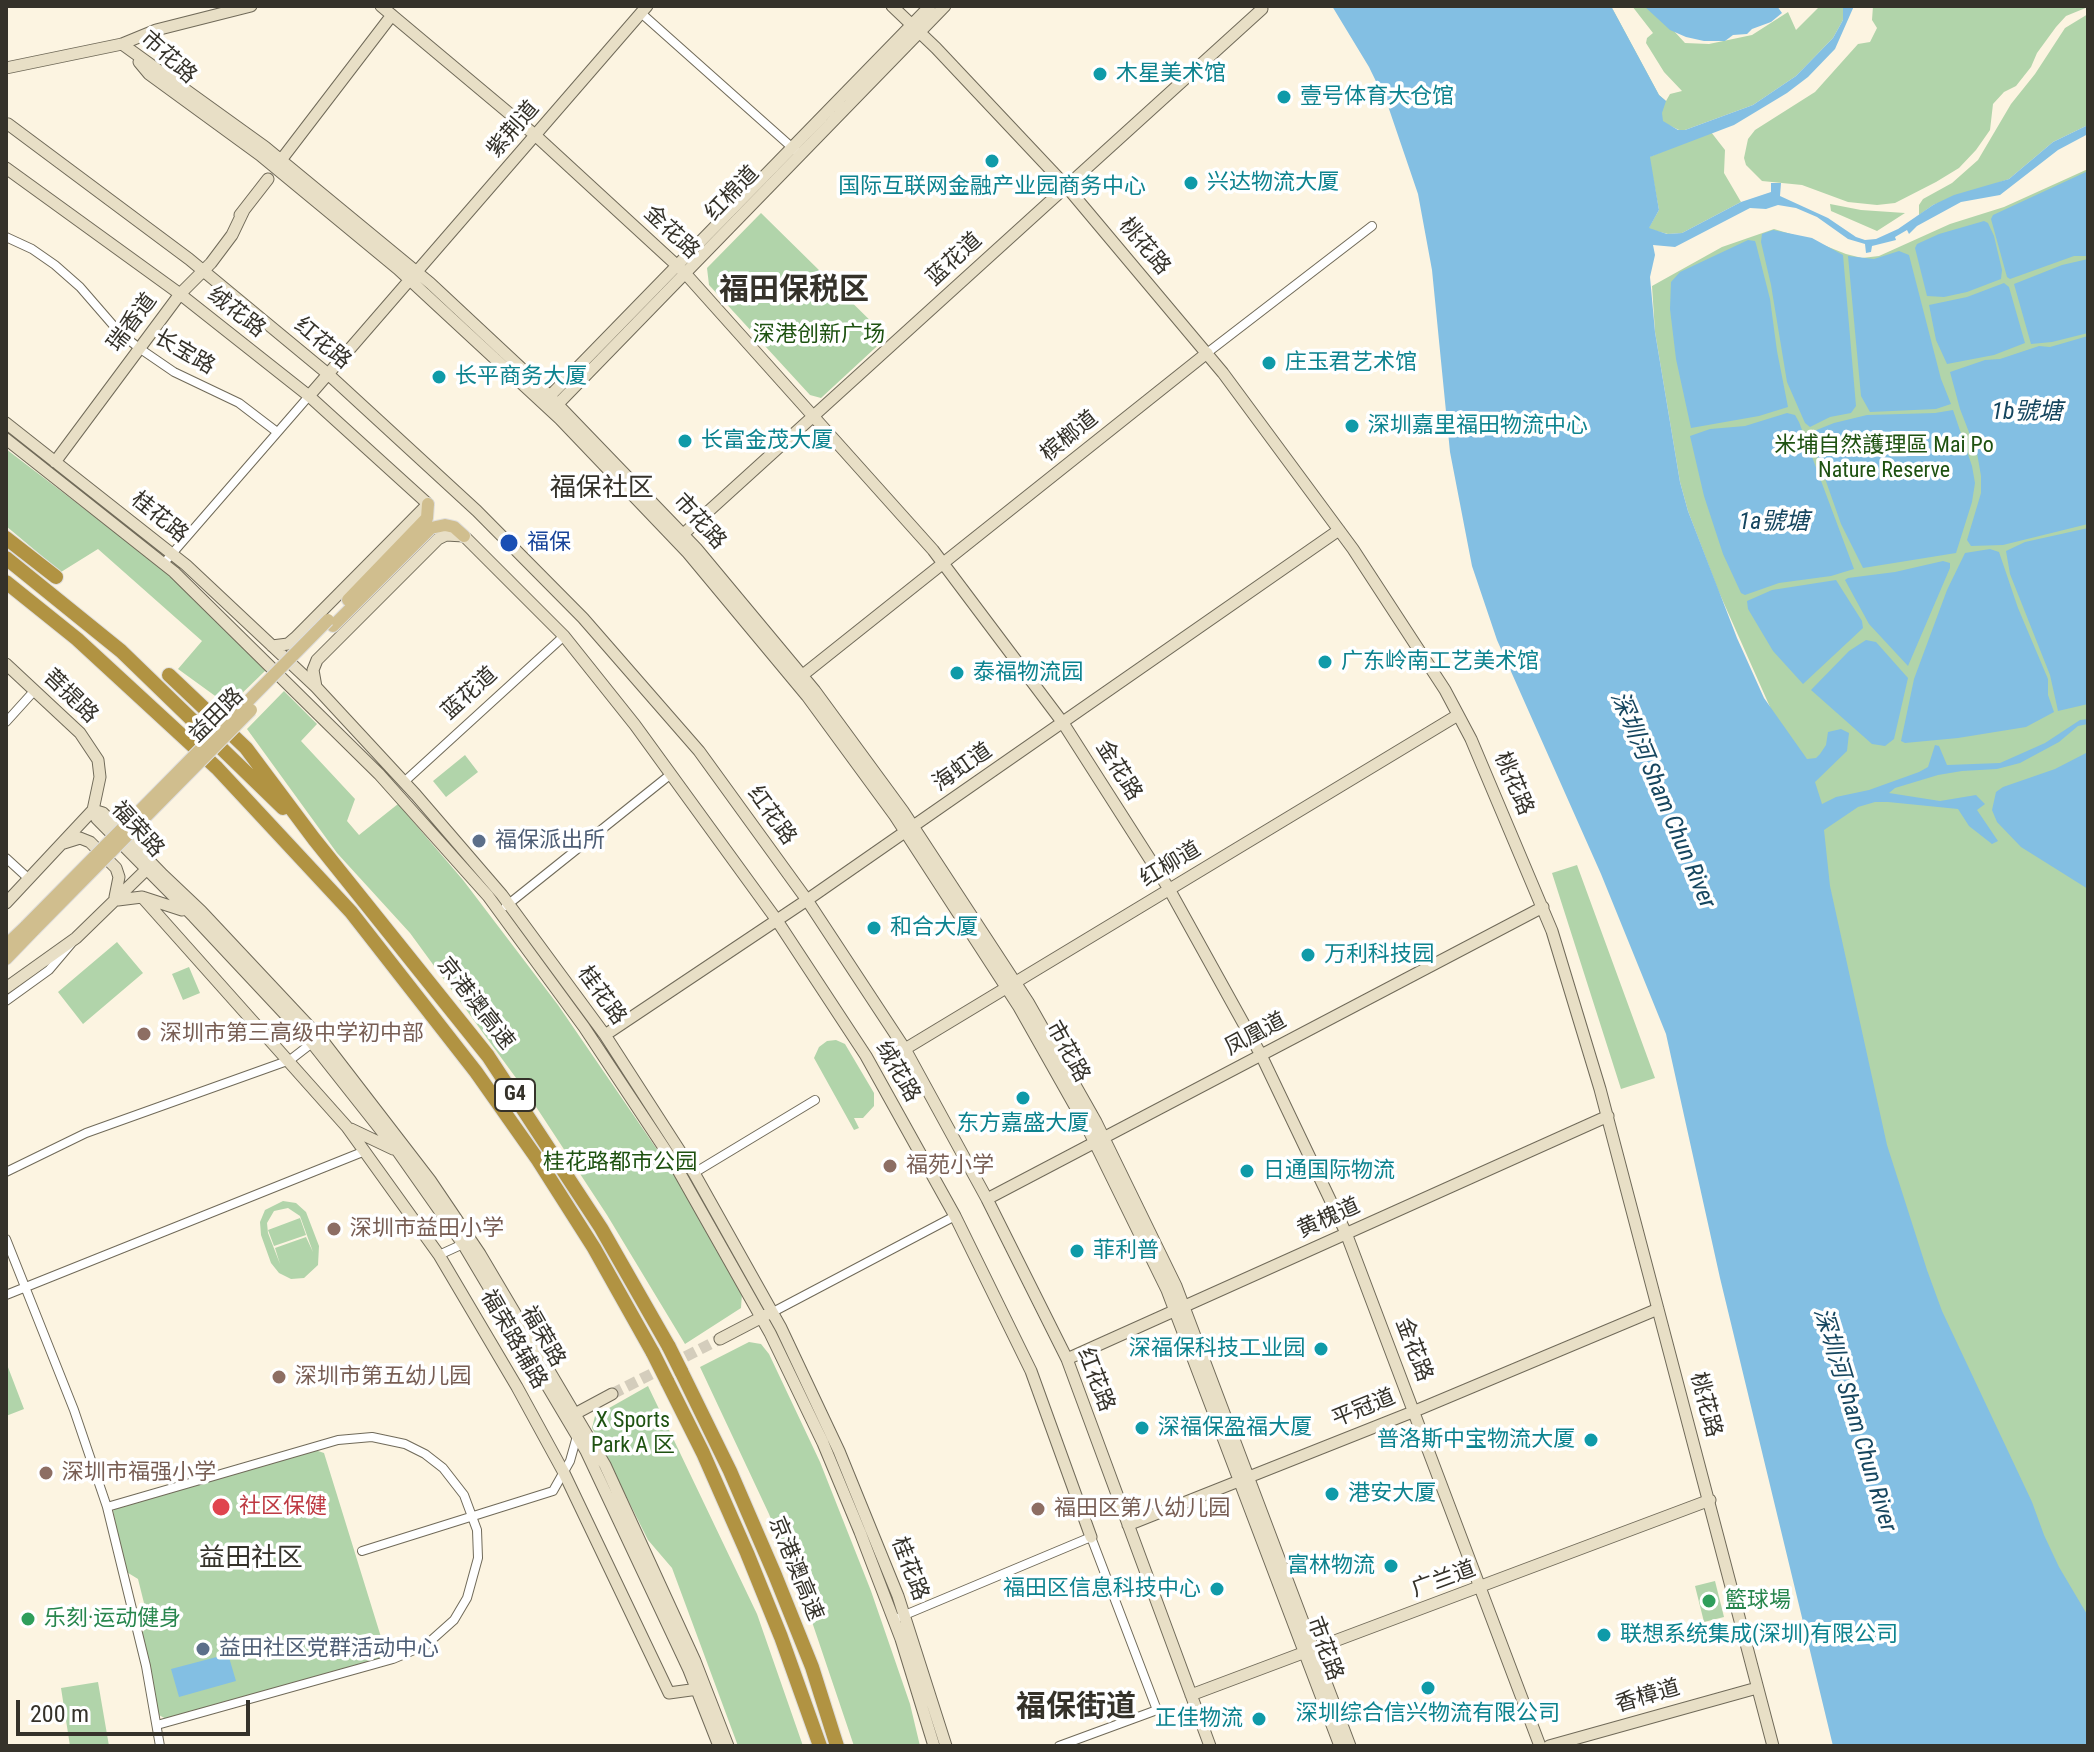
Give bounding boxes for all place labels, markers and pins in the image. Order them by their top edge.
place label: 木星美术馆 [1116,61,1226,87]
marker: 木星美术馆 [1091,65,1109,83]
place label: 壹号体育大仓馆 [1300,84,1454,110]
marker: 壹号体育大仓馆 [1275,88,1293,106]
marker: 国际互联网金融产业园商务中心 [983,152,1001,170]
place label: 兴达物流大厦 [1207,170,1339,196]
place label: 国际互联网金融产业园商务中心 [838,174,1146,200]
marker: 兴达物流大厦 [1182,174,1200,192]
place label: 庄玉君艺术馆 [1285,350,1417,376]
marker: 庄玉君艺术馆 [1260,354,1278,372]
place label: 长平商务大厦 [455,364,587,390]
marker: 长平商务大厦 [430,368,448,386]
place label: 深圳嘉里福田物流中心 [1368,413,1588,439]
marker: 深圳嘉里福田物流中心 [1343,417,1361,435]
place label: 长富金茂大厦 [701,428,833,454]
marker: 长富金茂大厦 [676,432,694,450]
place label: 福保 [527,530,571,556]
marker: 福保 [498,532,520,554]
place label: 广东岭南工艺美术馆 [1341,649,1539,675]
marker: 广东岭南工艺美术馆 [1316,653,1334,671]
place label: 泰福物流园 [973,660,1083,686]
marker: 泰福物流园 [948,664,966,682]
place label: 福保派出所 [495,828,605,854]
marker: 福保派出所 [470,832,488,850]
place label: 和合大厦 [890,915,978,941]
marker: 和合大厦 [865,919,883,937]
place label: 万利科技园 [1324,942,1434,968]
marker: 万利科技园 [1299,946,1317,964]
place label: 深圳市第三高级中学初中部 [160,1021,424,1047]
marker: 深圳市第三高级中学初中部 [135,1025,153,1043]
marker: 东方嘉盛大厦 [1014,1089,1032,1107]
place label: 东方嘉盛大厦 [957,1111,1089,1137]
place label: 福苑小学 [906,1153,994,1179]
marker: 福苑小学 [881,1157,899,1175]
place label: 日通国际物流 [1263,1158,1395,1184]
marker: 日通国际物流 [1238,1162,1256,1180]
place label: 深圳市益田小学 [350,1216,504,1242]
marker: 深圳市益田小学 [325,1220,343,1238]
place label: 菲利普 [1093,1238,1159,1264]
marker: 菲利普 [1068,1242,1086,1260]
place label: 深福保科技工业园 [1129,1336,1305,1362]
marker: 深福保科技工业园 [1312,1340,1330,1358]
place label: 深圳市第五幼儿园 [295,1364,471,1390]
marker: 深圳市第五幼儿园 [270,1368,288,1386]
place label: 深福保盈福大厦 [1158,1415,1312,1441]
marker: 深福保盈福大厦 [1133,1419,1151,1437]
place label: 普洛斯中宝物流大厦 [1377,1427,1575,1453]
marker: 普洛斯中宝物流大厦 [1582,1431,1600,1449]
place label: 深圳市福强小学 [62,1460,216,1486]
marker: 深圳市福强小学 [37,1464,55,1482]
place label: 港安大厦 [1348,1481,1436,1507]
marker: 港安大厦 [1323,1485,1341,1503]
place label: 社区保健 [239,1494,327,1520]
marker: 社区保健 [210,1496,232,1518]
place label: 福田区第八幼儿园 [1054,1496,1230,1522]
marker: 福田区第八幼儿园 [1029,1500,1047,1518]
place label: 富林物流 [1287,1553,1375,1579]
marker: 富林物流 [1382,1557,1400,1575]
place label: 福田区信息科技中心 [1003,1576,1201,1602]
marker: 福田区信息科技中心 [1208,1580,1226,1598]
place label: 籃球場 [1725,1588,1791,1614]
marker: 籃球場 [1700,1592,1718,1610]
place label: 乐刻·运动健身 [44,1606,181,1632]
marker: 乐刻·运动健身 [19,1610,37,1628]
place label: 联想系统集成(深圳)有限公司 [1620,1622,1898,1648]
marker: 联想系统集成(深圳)有限公司 [1595,1626,1613,1644]
place label: 益田社区党群活动中心 [219,1636,439,1662]
marker: 益田社区党群活动中心 [194,1640,212,1658]
marker: 深圳综合信兴物流有限公司 [1419,1679,1437,1697]
place label: 深圳综合信兴物流有限公司 [1296,1701,1560,1727]
place label: 正佳物流 [1155,1706,1243,1732]
marker: 正佳物流 [1250,1710,1268,1728]

